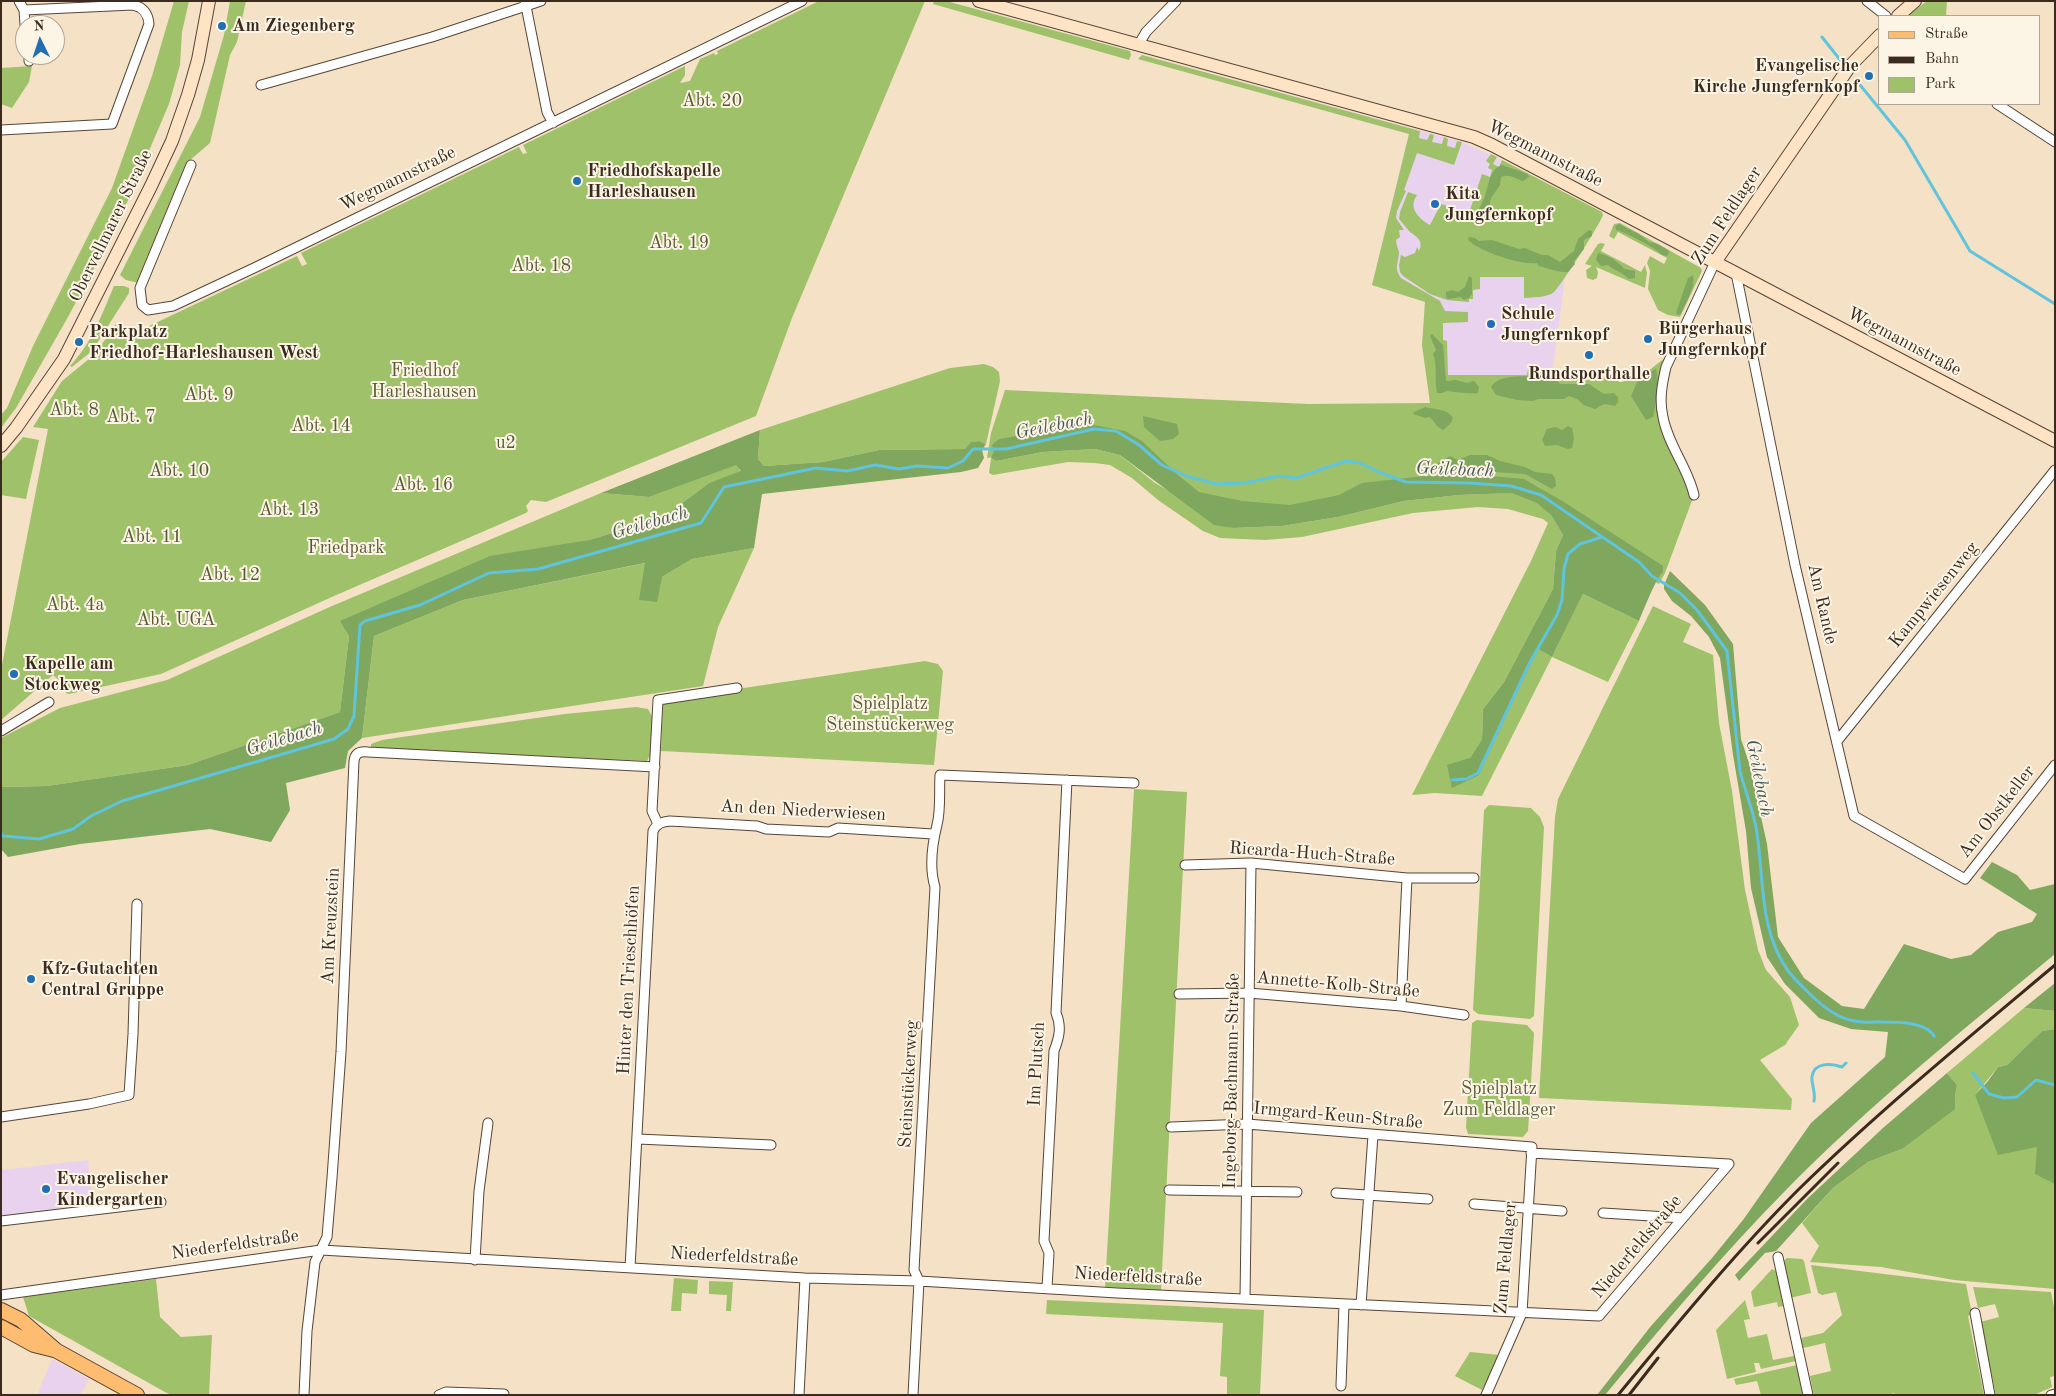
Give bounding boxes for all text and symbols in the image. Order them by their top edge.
north arrow [15,15,65,65]
place label: Am Ziegenberg [232,15,355,37]
legend [1878,15,2041,105]
text: N [33,19,45,33]
marker: Am Ziegenberg [216,20,228,32]
text: Straße [1925,27,1968,42]
text: Bahn [1925,52,1959,67]
place label: Evangelische Kirche Jungfernkopf [1693,55,1859,98]
marker: Evangelische Kirche Jungfernkopf [1863,70,1875,82]
text: Park [1925,77,1956,92]
park label: Abt. 20 [682,90,742,112]
street label: Wegmannstraße [1484,116,1606,192]
street label: Wegmannstraße [337,142,459,216]
street label: Obervellmarer Straße [65,146,157,306]
place label: Friedhofskapelle Harleshausen [587,160,721,202]
street label: Zum Feldlager [1687,163,1767,269]
marker: Friedhofskapelle Harleshausen [571,175,583,187]
place label: Kita Jungfernkopf [1445,183,1552,225]
marker: Kita Jungfernkopf [1429,198,1441,210]
park label: Abt. 19 [649,232,709,254]
park label: Abt. 18 [511,255,571,277]
place label: Schule Jungfernkopf [1501,303,1608,346]
street label: Wegmannstraße [1843,303,1965,381]
marker: Schule Jungfernkopf [1485,318,1497,330]
place label: Bürgerhaus Jungfernkopf [1658,318,1765,360]
place label: Parkplatz Friedhof-Harleshausen West [89,321,319,364]
marker: Bürgerhaus Jungfernkopf [1642,333,1654,345]
marker: Parkplatz Friedhof-Harleshausen West [73,336,85,348]
marker: Rundsporthalle [1583,349,1595,361]
park label: Friedhof Harleshausen [371,360,477,402]
place label: Rundsporthalle [1528,363,1650,385]
park label: Abt. 9 [184,384,234,406]
park label: Abt. 8 [49,399,99,421]
park label: Abt. 7 [106,406,156,428]
water label: Geilebach [1013,407,1095,445]
park label: Abt. 14 [291,415,351,437]
park label: u2 [496,432,516,454]
water label: Geilebach [1415,457,1495,483]
park label: Abt. 10 [149,460,209,482]
park label: Abt. 16 [393,474,453,496]
park label: Abt. 13 [259,499,319,521]
water label: Geilebach [609,501,691,545]
park label: Abt. 11 [122,526,182,548]
park label: Friedpark [307,537,385,559]
street label: Kampwiesenweg [1885,538,1983,652]
street label: Am Rande [1802,561,1842,647]
park label: Abt. 12 [200,564,260,586]
park label: Abt. 4a [46,594,104,616]
park label: Abt. UGA [136,609,216,631]
place label: Kapelle am Stockweg [24,653,113,696]
marker: Kapelle am Stockweg [8,668,20,680]
park label: Spielplatz Steinstückerweg [826,693,954,736]
water label: Geilebach [243,717,325,761]
water label: Geilebach [1740,737,1778,819]
street label: Am Obstkeller [1954,761,2040,863]
street label: An den Niederwiesen [720,796,886,826]
street label: Ricarda-Huch-Straße [1228,837,1396,871]
street label: Am Kreuzstein [317,867,345,985]
street label: Hinter den Trieschhöfen [613,885,645,1075]
place label: Kfz-Gutachten Central Gruppe [41,958,164,1001]
street label: Annette-Kolb-Straße [1255,967,1421,1003]
marker: Kfz-Gutachten Central Gruppe [25,973,37,985]
street label: Ingeborg-Bachmann-Straße [1219,973,1245,1189]
street label: Steinstückerweg [895,1020,923,1148]
street label: Im Plutsch [1024,1021,1050,1107]
park label: Spielplatz Zum Feldlager [1442,1078,1556,1120]
street label: Irmgard-Keun-Straße [1252,1098,1424,1134]
place label: Evangelischer Kindergarten [56,1168,168,1210]
marker: Evangelischer Kindergarten [40,1183,52,1195]
street label: Niederfeldstraße [1587,1191,1687,1303]
street label: Zum Feldlager [1490,1201,1522,1315]
street label: Niederfeldstraße [170,1225,300,1265]
street label: Niederfeldstraße [669,1243,799,1271]
street label: Niederfeldstraße [1073,1263,1203,1291]

